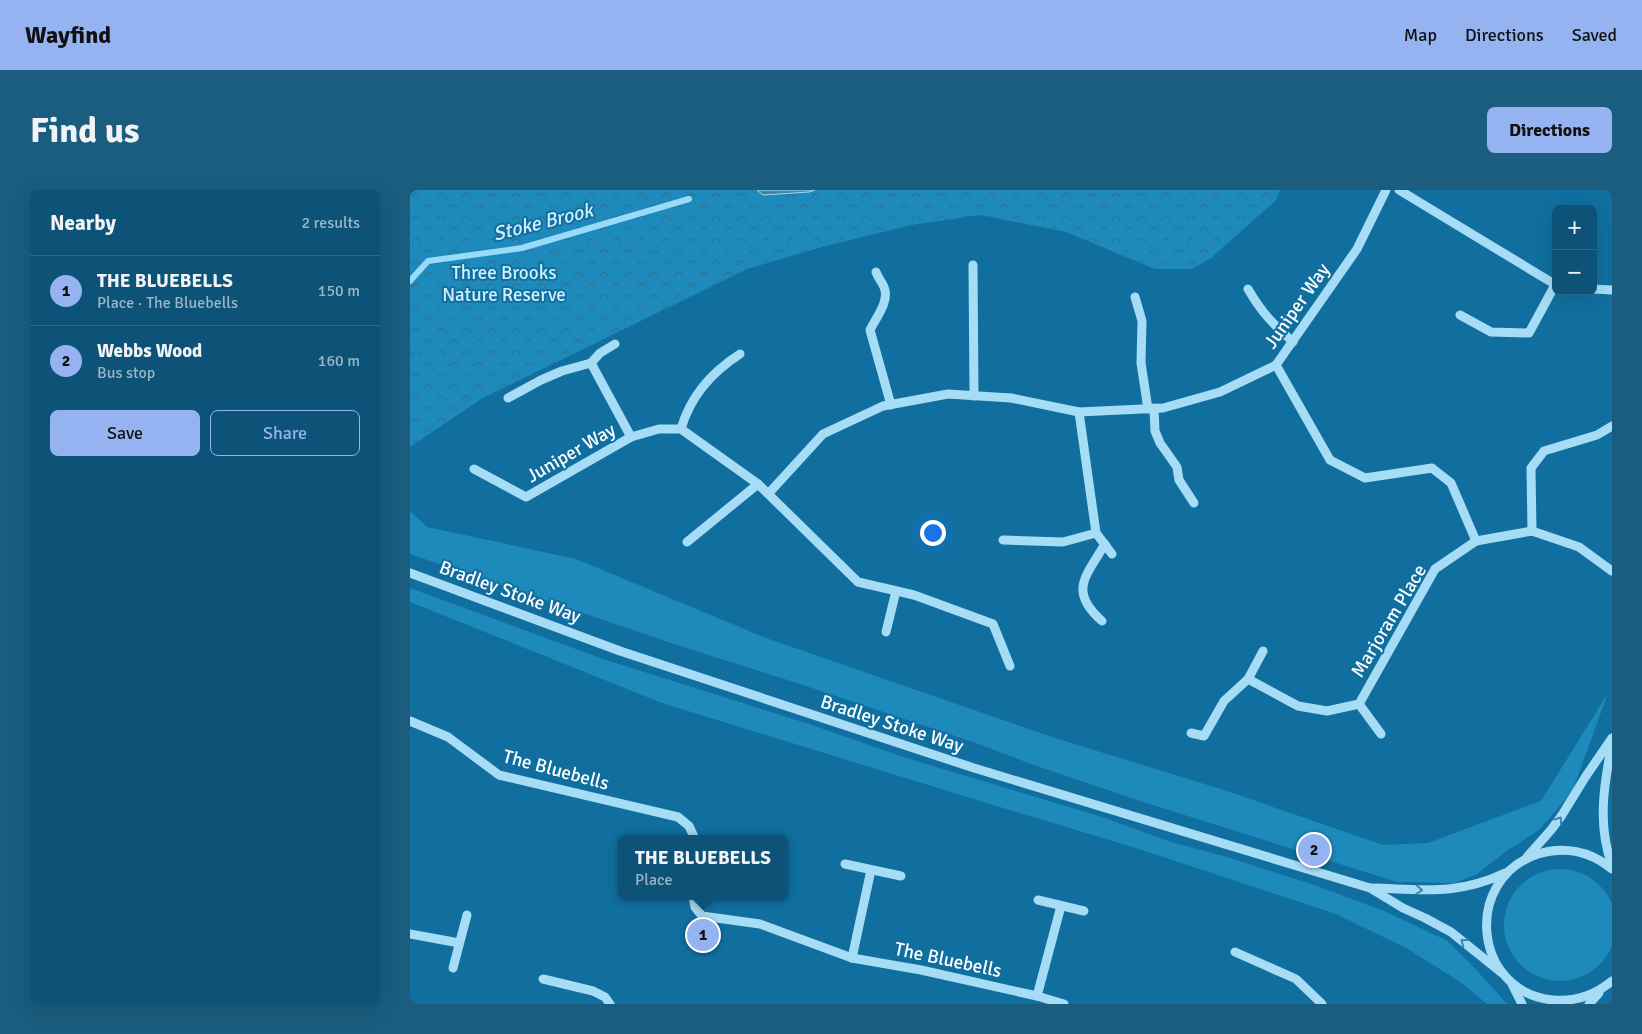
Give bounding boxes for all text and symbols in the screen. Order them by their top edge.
text: Wayfind [25,20,111,50]
text: Map [1404,24,1437,46]
text: Directions [1465,24,1544,46]
text: Saved [1572,24,1617,46]
button: Directions [1487,107,1612,153]
text: Find us [30,109,140,152]
water label: Stoke Brook [490,197,597,246]
map controls [1552,205,1597,295]
button: + [1552,205,1597,250]
text: Nearby [50,210,116,236]
text: 2 results [301,213,360,233]
button: − [1552,250,1597,295]
street label: Juniper Way [1259,259,1335,353]
park label: Three Brooks Nature Reserve [442,261,566,307]
text: THE BLUEBELLS [97,269,233,293]
text: 1 [62,281,70,301]
text: 150 m [318,281,360,301]
text: Place · The Bluebells [97,293,238,313]
text: Webbs Wood [97,339,202,363]
text: 2 [62,351,70,371]
text: 160 m [318,351,360,371]
text: Bus stop [97,363,155,383]
button: Save [50,410,200,456]
button: Share [210,410,360,456]
street label: Juniper Way [522,418,620,488]
your location [920,520,946,546]
street label: Bradley Stoke Way [436,555,584,629]
street label: Marjoram Place [1346,560,1432,682]
street label: Bradley Stoke Way [817,690,967,758]
street label: The Bluebells [500,744,612,796]
one-way arrow [1553,817,1562,826]
pin: 2 [1298,831,1330,869]
popup [618,835,788,900]
text: THE BLUEBELLS [635,846,771,870]
text: Place [635,870,672,890]
one-way arrow [1415,884,1423,895]
pin: 1 [687,916,719,954]
street label: The Bluebells [892,937,1004,983]
one-way arrow [1460,939,1470,948]

